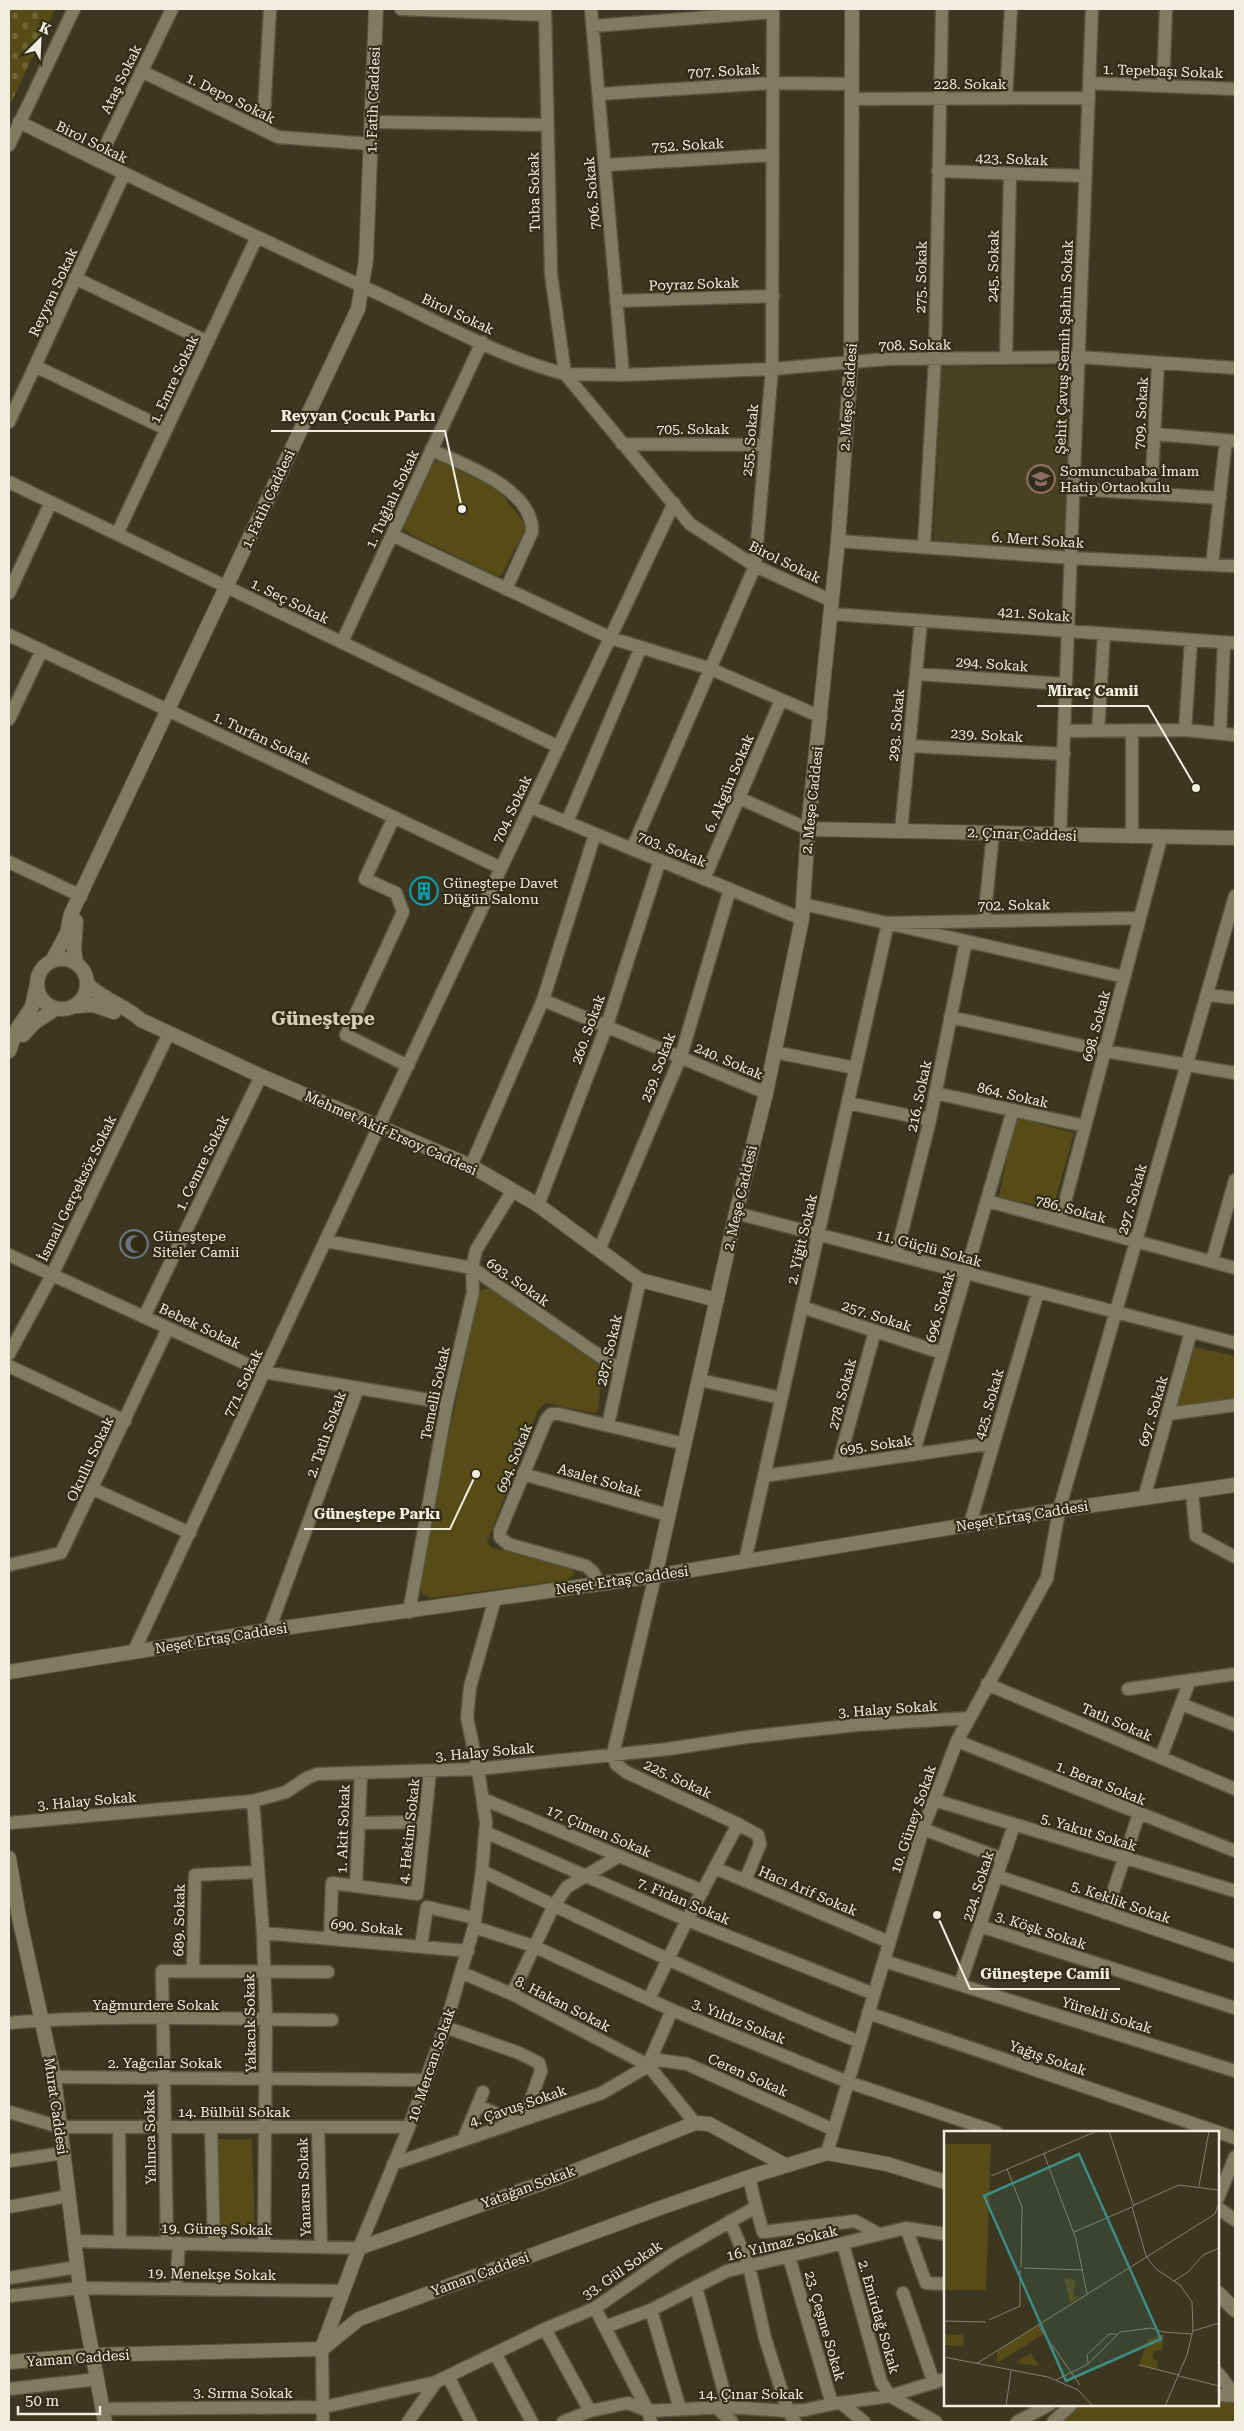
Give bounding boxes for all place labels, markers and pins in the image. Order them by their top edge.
callout: Reyyan Çocuk Parkı [271,401,445,431]
place label: Somuncubaba İmam Hatip Ortaokulu [1060,463,1200,495]
school or university icon: Somuncubaba İmam Hatip Ortaokulu [1026,464,1056,494]
callout: Miraç Camii [1037,676,1148,706]
place label: Güneştepe Davet Düğün Salonu [443,875,558,907]
building icon: Güneştepe Davet Düğün Salonu [409,876,439,906]
place label: Güneştepe Siteler Camii [153,1228,240,1260]
mosque icon: Güneştepe Siteler Camii [119,1229,149,1259]
callout: Güneştepe Parkı [304,1499,450,1529]
callout: Güneştepe Camii [970,1959,1120,1989]

